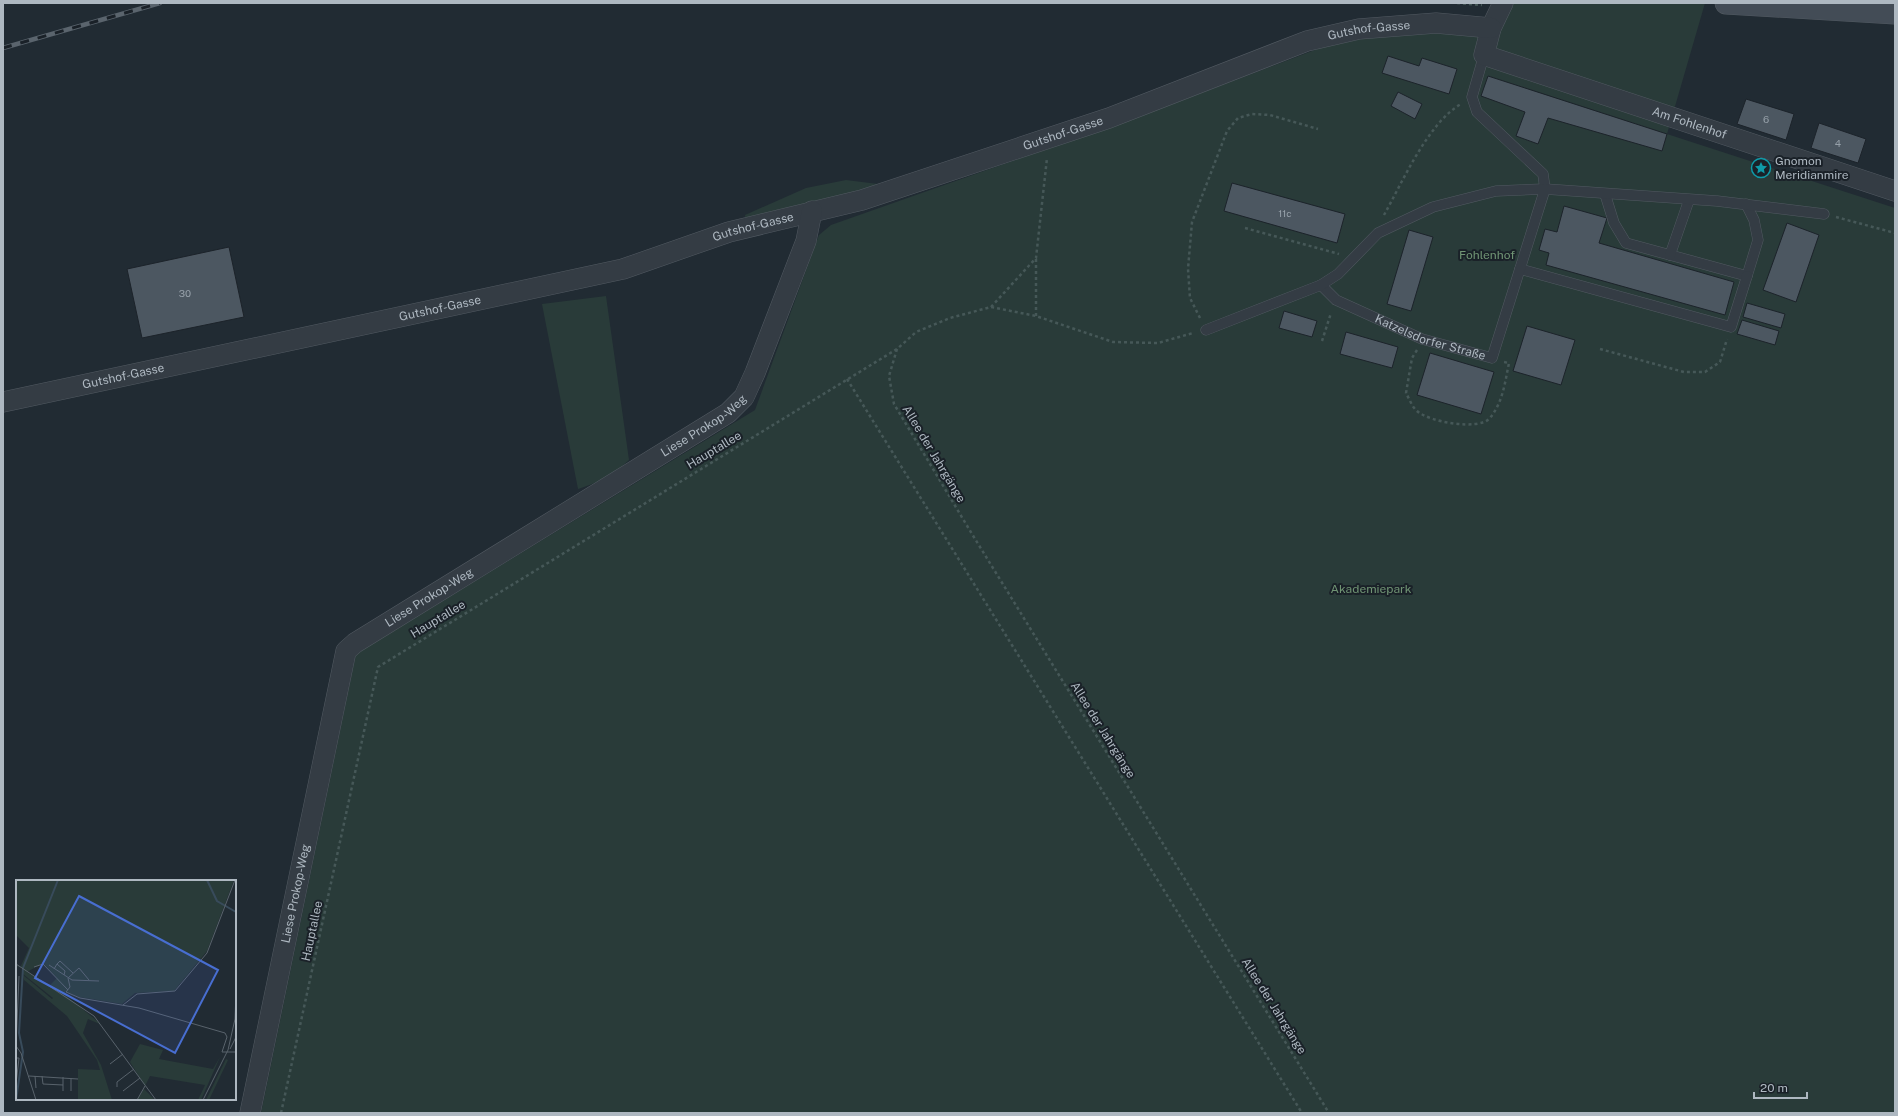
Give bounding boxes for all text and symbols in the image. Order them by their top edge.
street label: Gutshof-Gasse [1326,18,1411,43]
street label: Am Fohlenhof [1650,104,1729,142]
street label: Gutshof-Gasse [1021,113,1105,153]
house number: 6 [1763,113,1769,125]
house number: 4 [1835,137,1841,149]
place label: Gnomon Meridianmire [1775,154,1849,182]
place icon: Gnomon Meridianmire [1750,157,1772,179]
house number: 11c [1278,207,1292,219]
street label: Gutshof-Gasse [711,210,795,244]
park label: Fohlenhof [1459,248,1515,262]
house number: 30 [179,287,191,299]
street label: Gutshof-Gasse [398,293,483,324]
street label: Katzelsdorfer Straße [1373,312,1487,363]
street label: Gutshof-Gasse [81,361,166,392]
street label: Liese Prokop-Weg [658,392,749,460]
street label: Allee der Jahrgänge [899,403,969,505]
street label: Hauptallee [684,428,744,472]
street label: Liese Prokop-Weg [383,565,476,630]
park label: Akademiepark [1331,582,1412,596]
street label: Hauptallee [408,597,468,641]
street label: Allee der Jahrgänge [1068,679,1138,781]
street label: Liese Prokop-Weg [278,843,313,944]
inset map [16,880,236,1100]
street label: Hauptallee [299,899,325,962]
street label: Allee der Jahrgänge [1239,955,1309,1057]
scale bar [1754,1074,1807,1100]
text: 20 m [1760,1081,1788,1095]

